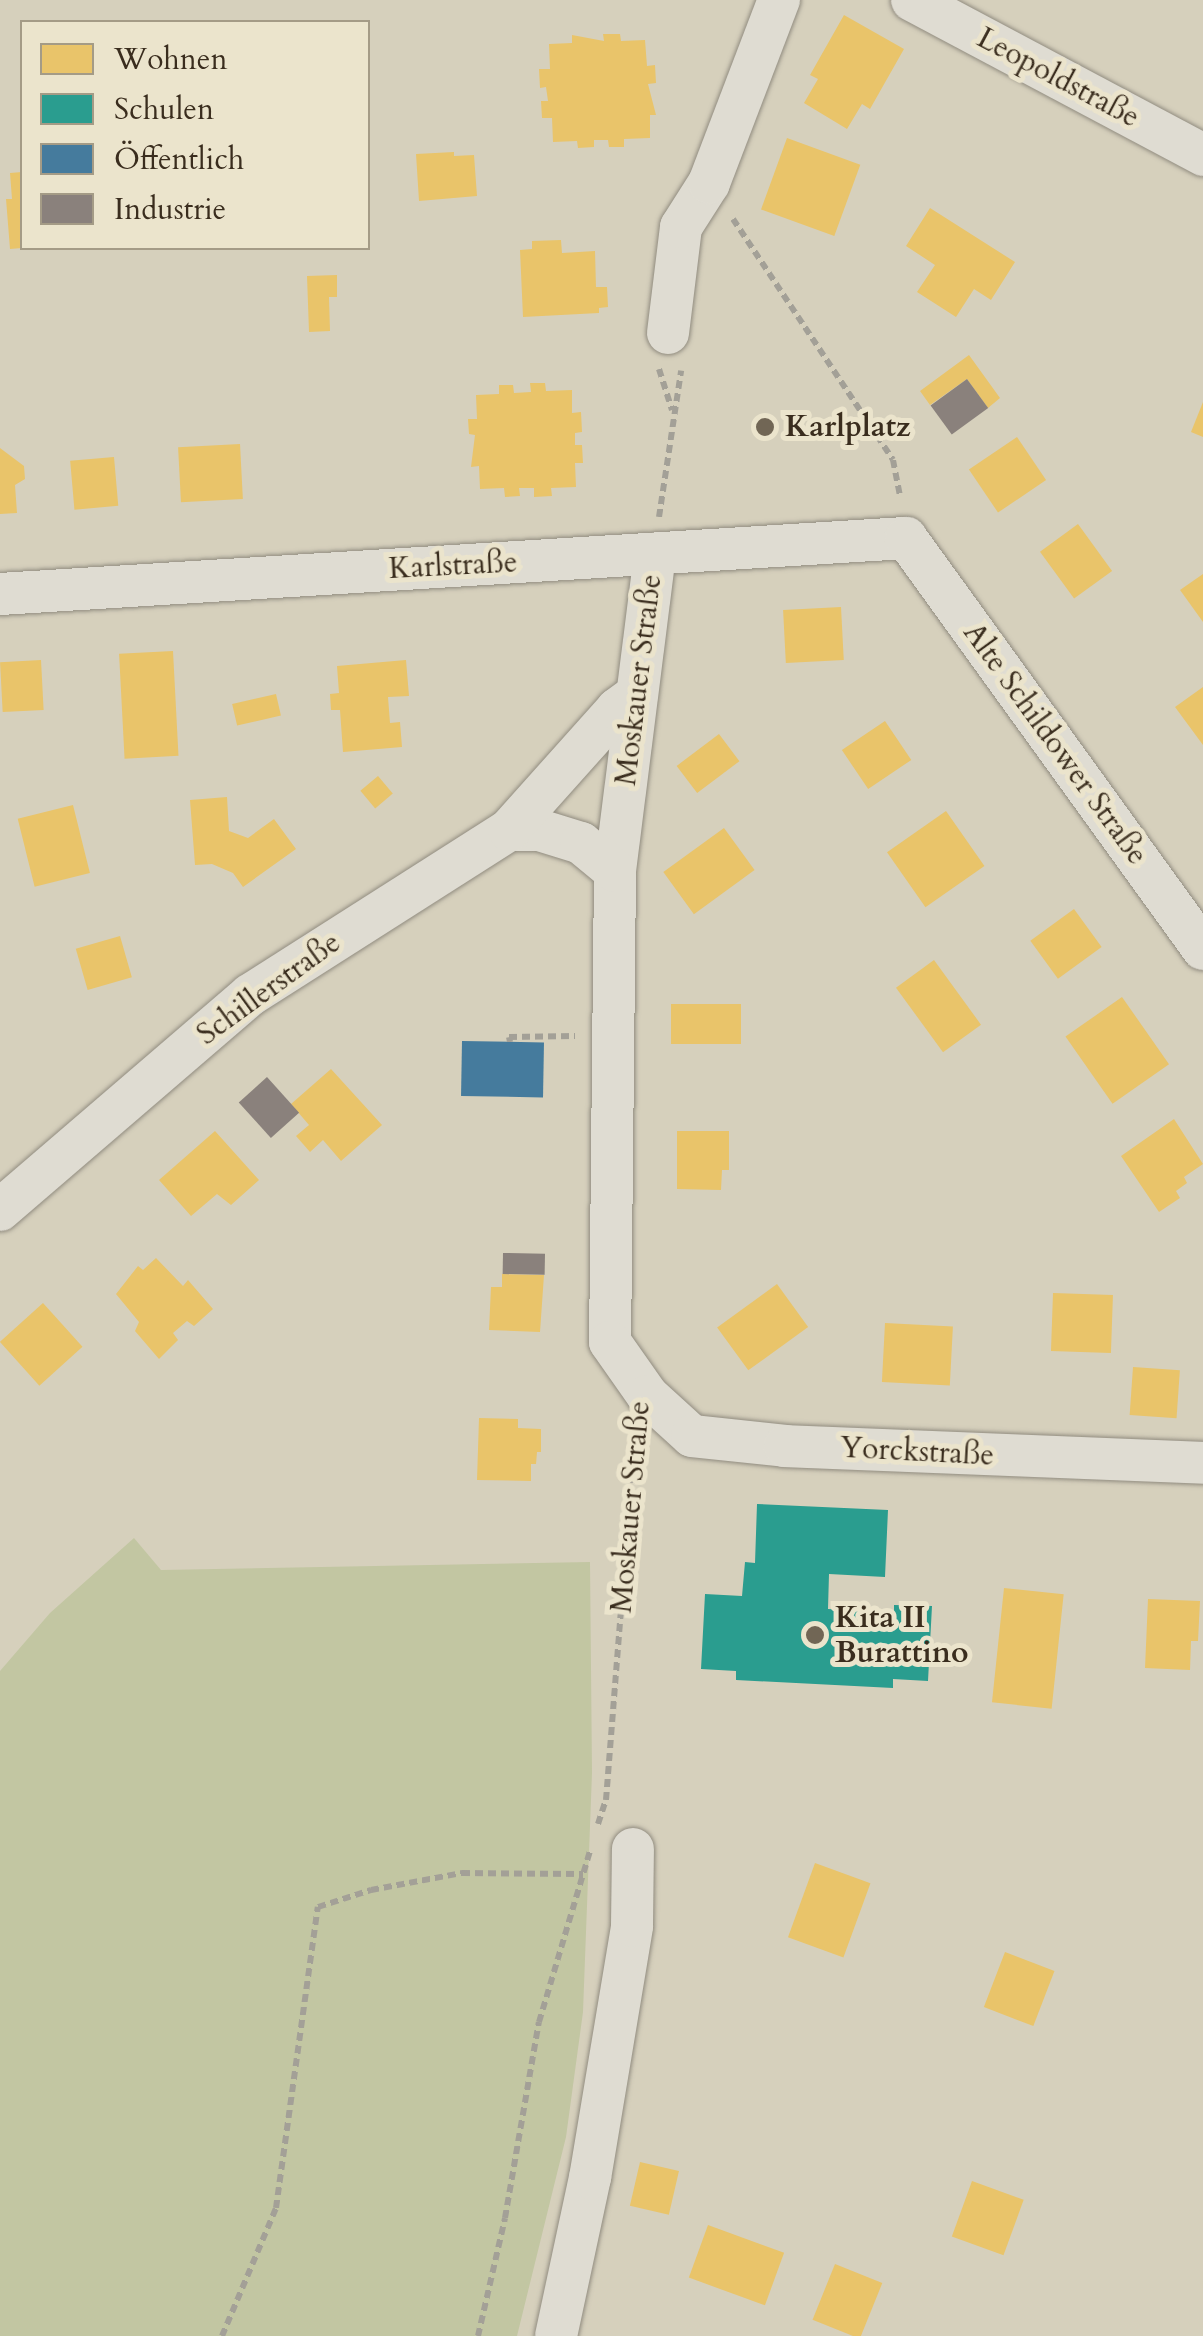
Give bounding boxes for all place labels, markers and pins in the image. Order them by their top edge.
place label: Karlplatz [785,409,911,445]
marker: Karlplatz [754,416,776,438]
place label: Kita II Burattino [835,1600,969,1670]
marker: Kita II Burattino [804,1624,826,1646]

